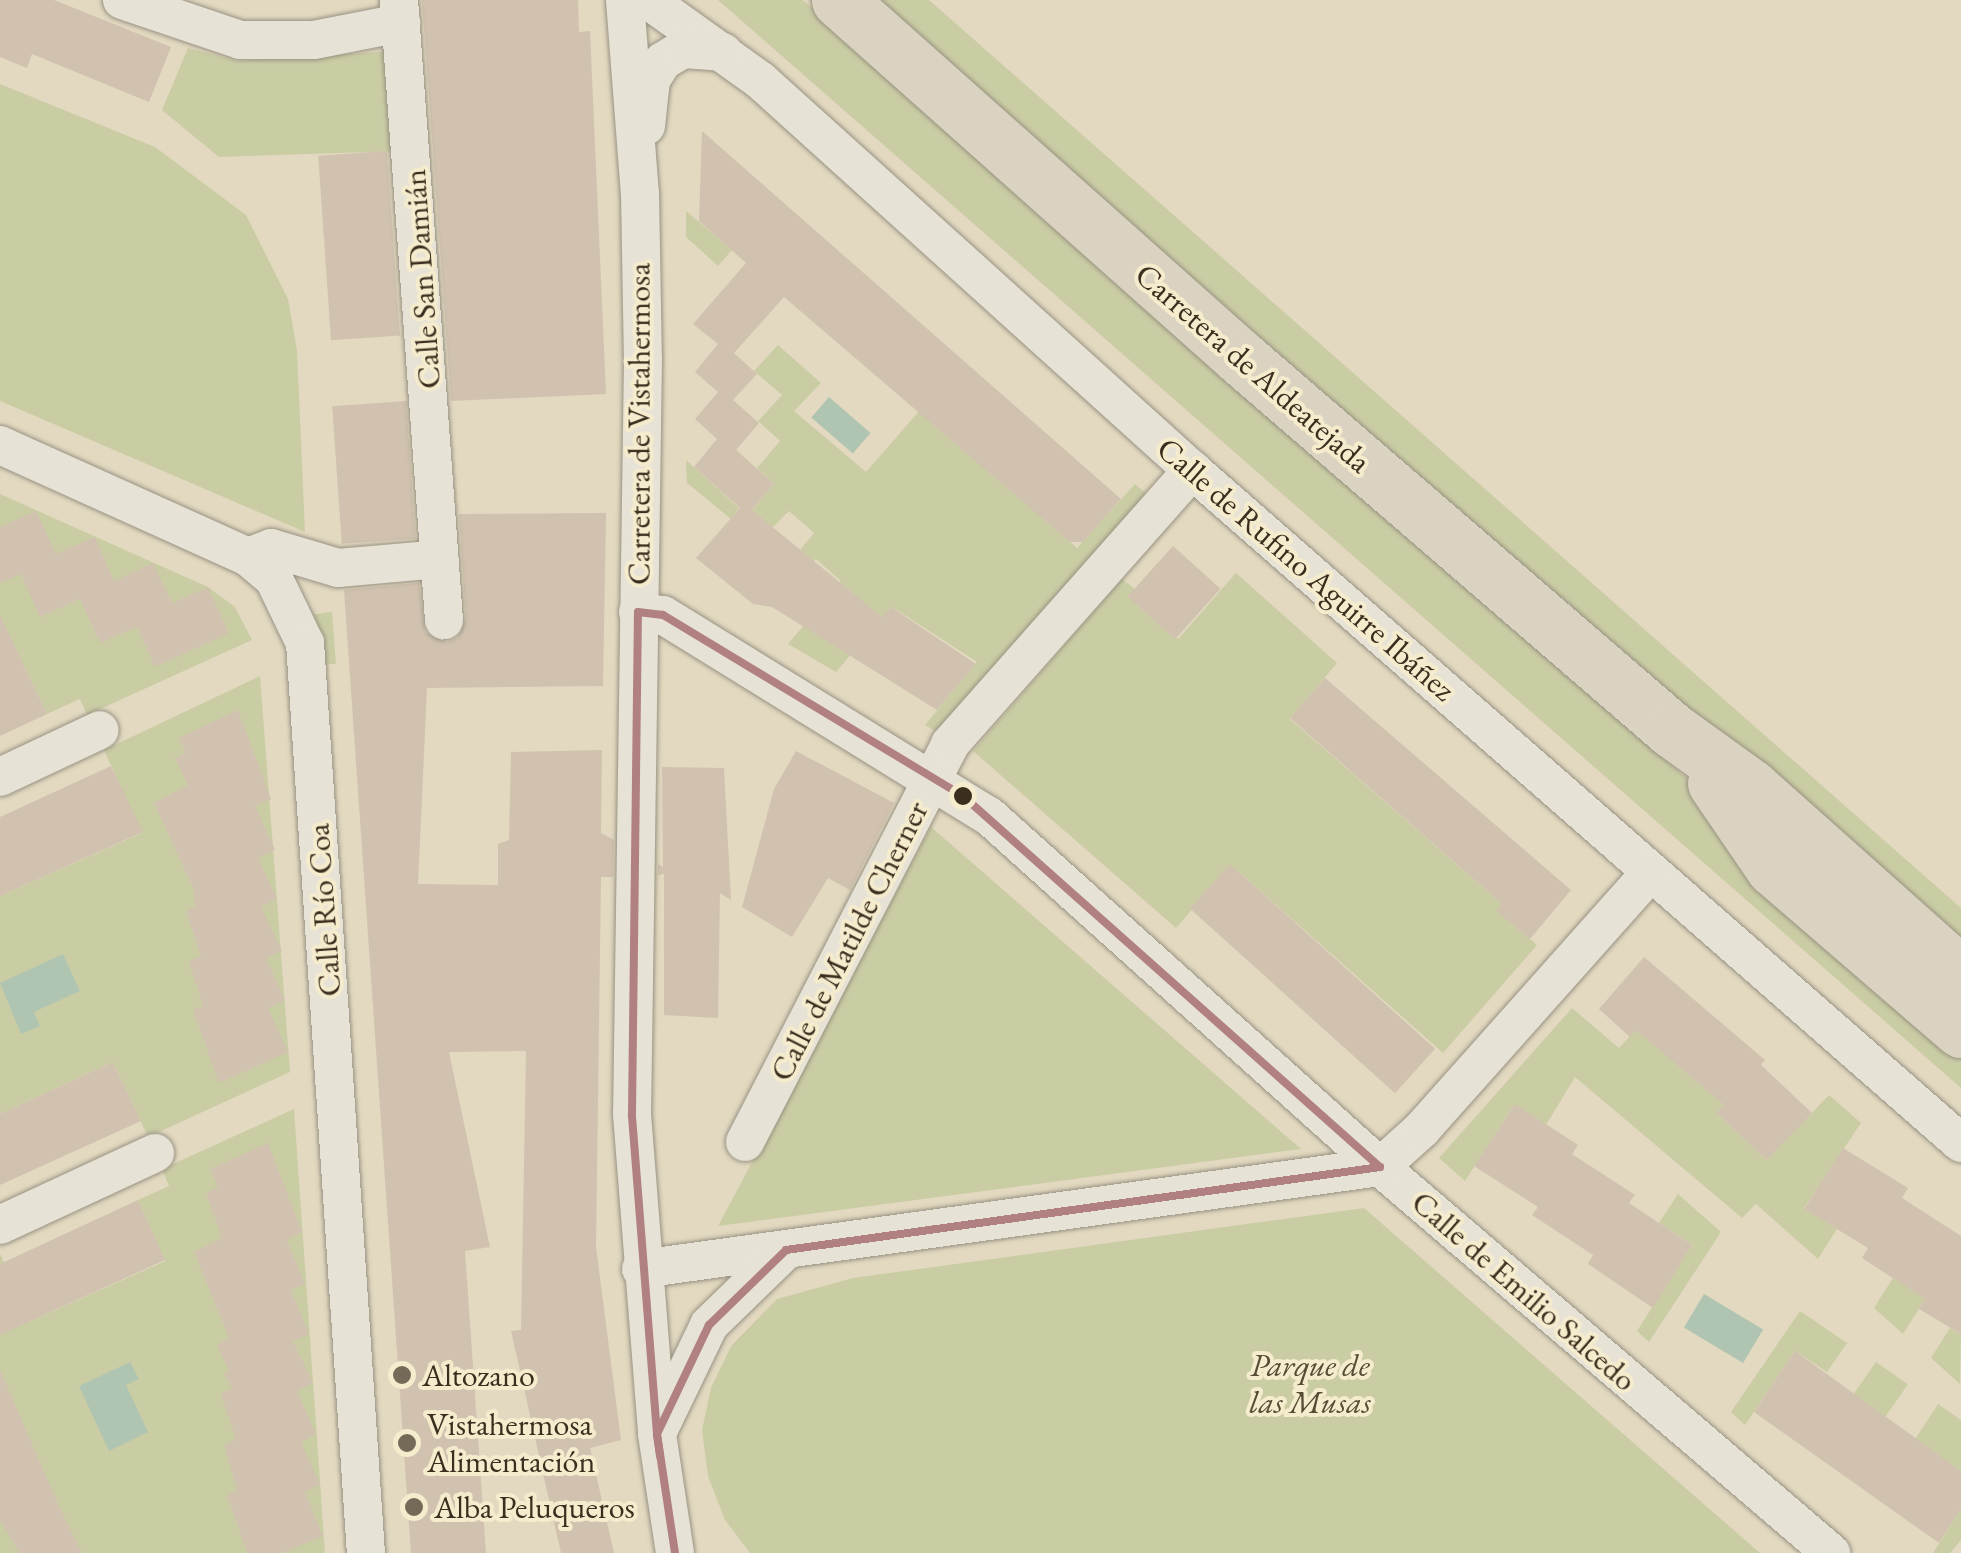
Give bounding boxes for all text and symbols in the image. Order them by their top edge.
street label: Calle San Damián [395,168,449,390]
street label: Carretera de Aldeatejada [1127,255,1379,481]
street label: Carretera de Vistahermosa [620,263,658,585]
street label: Calle de Rufino Aguirre Ibáñez [1149,429,1463,709]
unlabelled marker [953,786,973,806]
street label: Calle de Matilde Cherner [762,795,936,1087]
street label: Calle Río Coa [299,822,349,998]
street label: Calle de Emilio Salcedo [1404,1183,1644,1399]
park label: Parque de las Musas [1249,1347,1371,1422]
place label: Altozano [422,1356,535,1394]
marker: Altozano [391,1364,413,1386]
place label: Vistahermosa Alimentación [427,1406,595,1481]
marker: Vistahermosa Alimentación [396,1432,418,1454]
place label: Alba Peluqueros [434,1488,635,1526]
marker: Alba Peluqueros [403,1496,425,1518]

